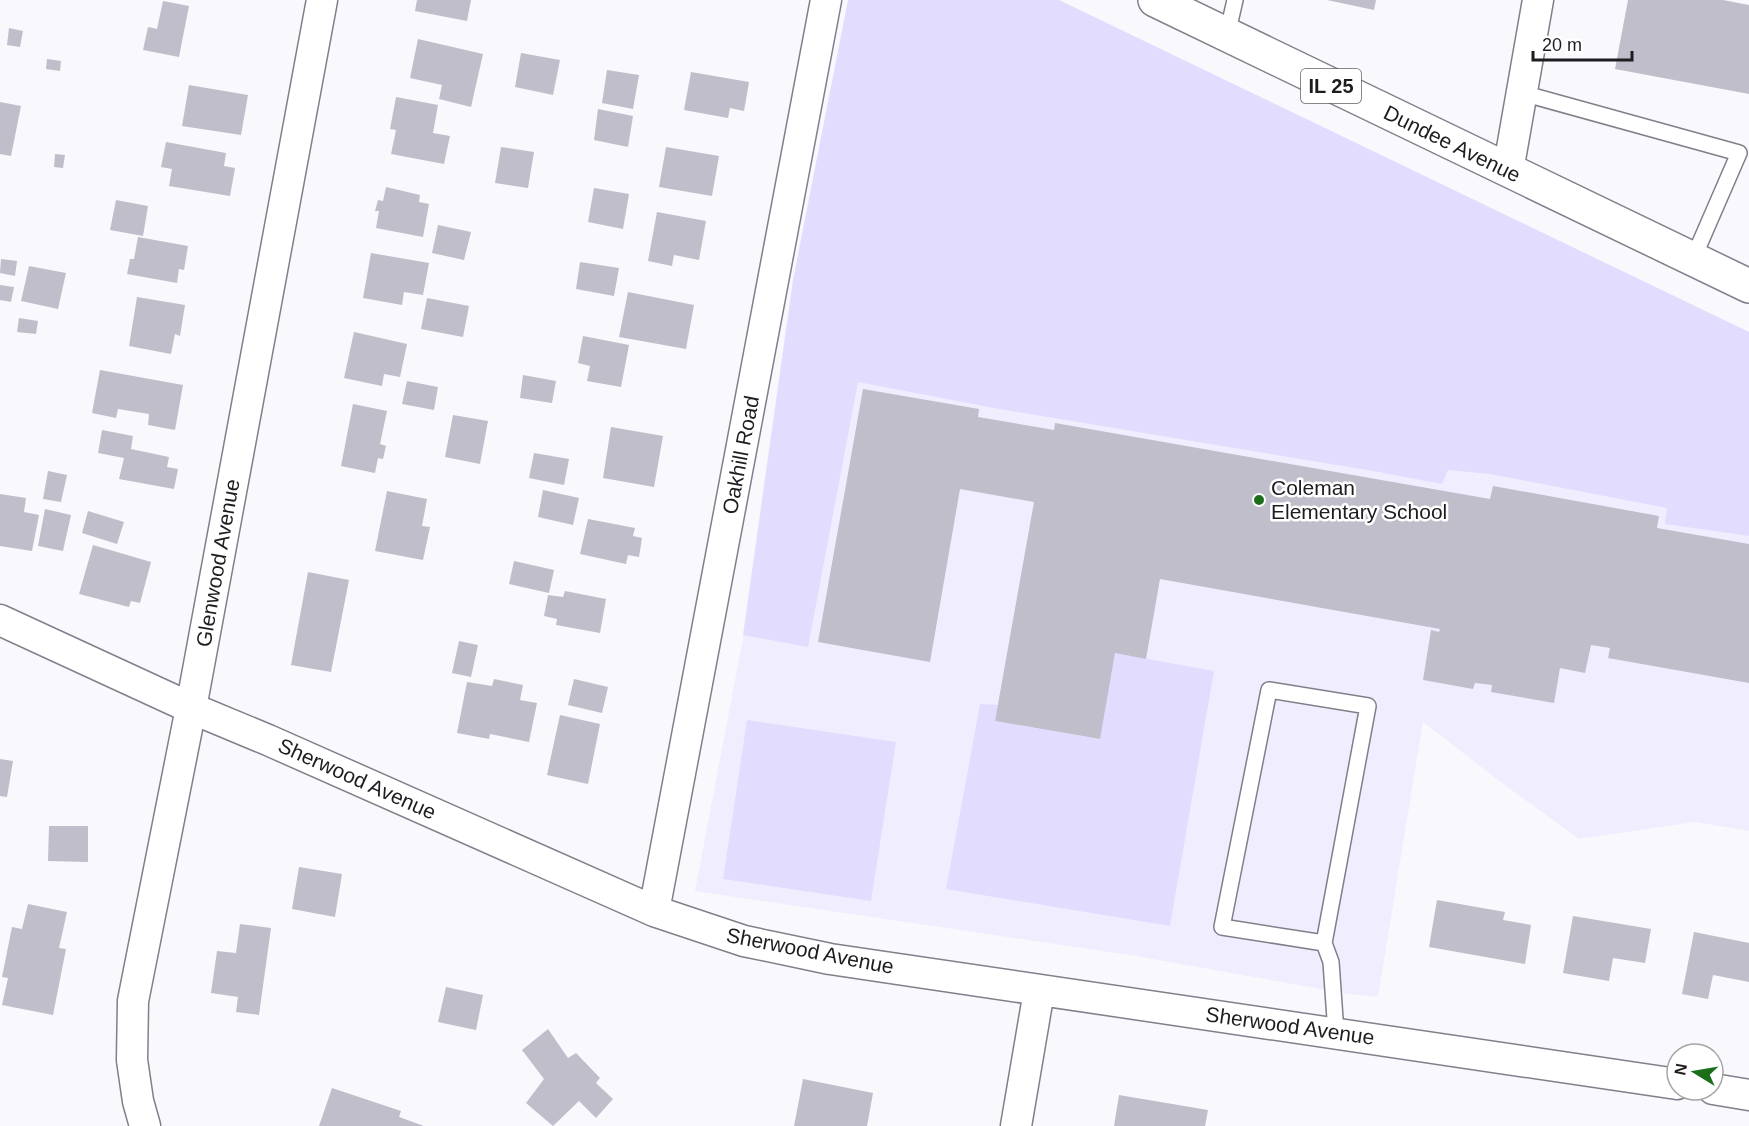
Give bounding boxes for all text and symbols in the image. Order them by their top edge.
scale bar [1533,24,1632,62]
text: 20 m [1542,35,1582,55]
road number: IL 25 [1301,69,1361,103]
street label: Dundee Avenue [1380,101,1524,187]
street label: Oakhill Road [718,394,763,516]
place label: Coleman Elementary School [1271,476,1447,523]
street label: Glenwood Avenue [191,477,244,649]
marker: Coleman Elementary School [1252,493,1266,507]
street label: Sherwood Avenue [275,733,440,824]
street label: Sherwood Avenue [724,923,896,978]
street label: Sherwood Avenue [1204,1002,1376,1049]
north arrow [1665,1042,1725,1102]
text: N [1671,1062,1690,1077]

